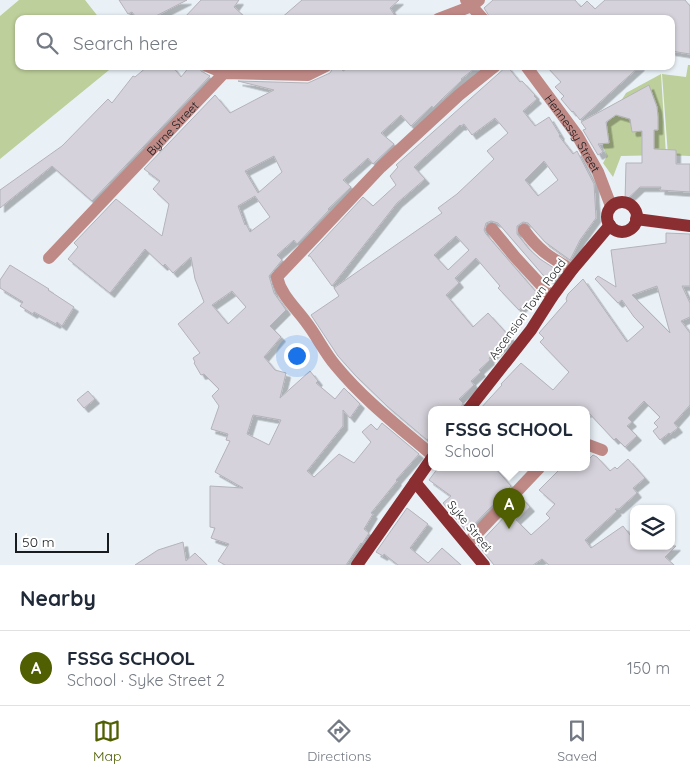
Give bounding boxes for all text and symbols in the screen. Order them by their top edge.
search box [15,15,675,70]
icon: search [33,29,61,57]
text: Search here [73,31,178,55]
street label: Hennessy Street [542,91,604,175]
street label: Byrne Street [143,98,201,158]
street label: Ascension Town Road [485,256,569,362]
your location [284,343,310,369]
popup [428,406,590,471]
text: FSSG SCHOOL [445,417,573,441]
text: School [445,441,494,461]
pin: A [493,488,525,529]
street label: Syke Street [444,497,496,555]
map controls [630,505,675,550]
button: layers [630,505,675,550]
scale bar [15,530,109,553]
text: 50 m [22,533,55,551]
text: Nearby [20,585,96,611]
text: FSSG SCHOOL [67,646,195,670]
text: A [31,658,41,678]
text: 150 m [627,658,670,678]
text: School · Syke Street 2 [67,670,225,690]
tab: Map [93,717,121,765]
tab: Directions [307,717,371,765]
tab: Saved [557,717,597,765]

